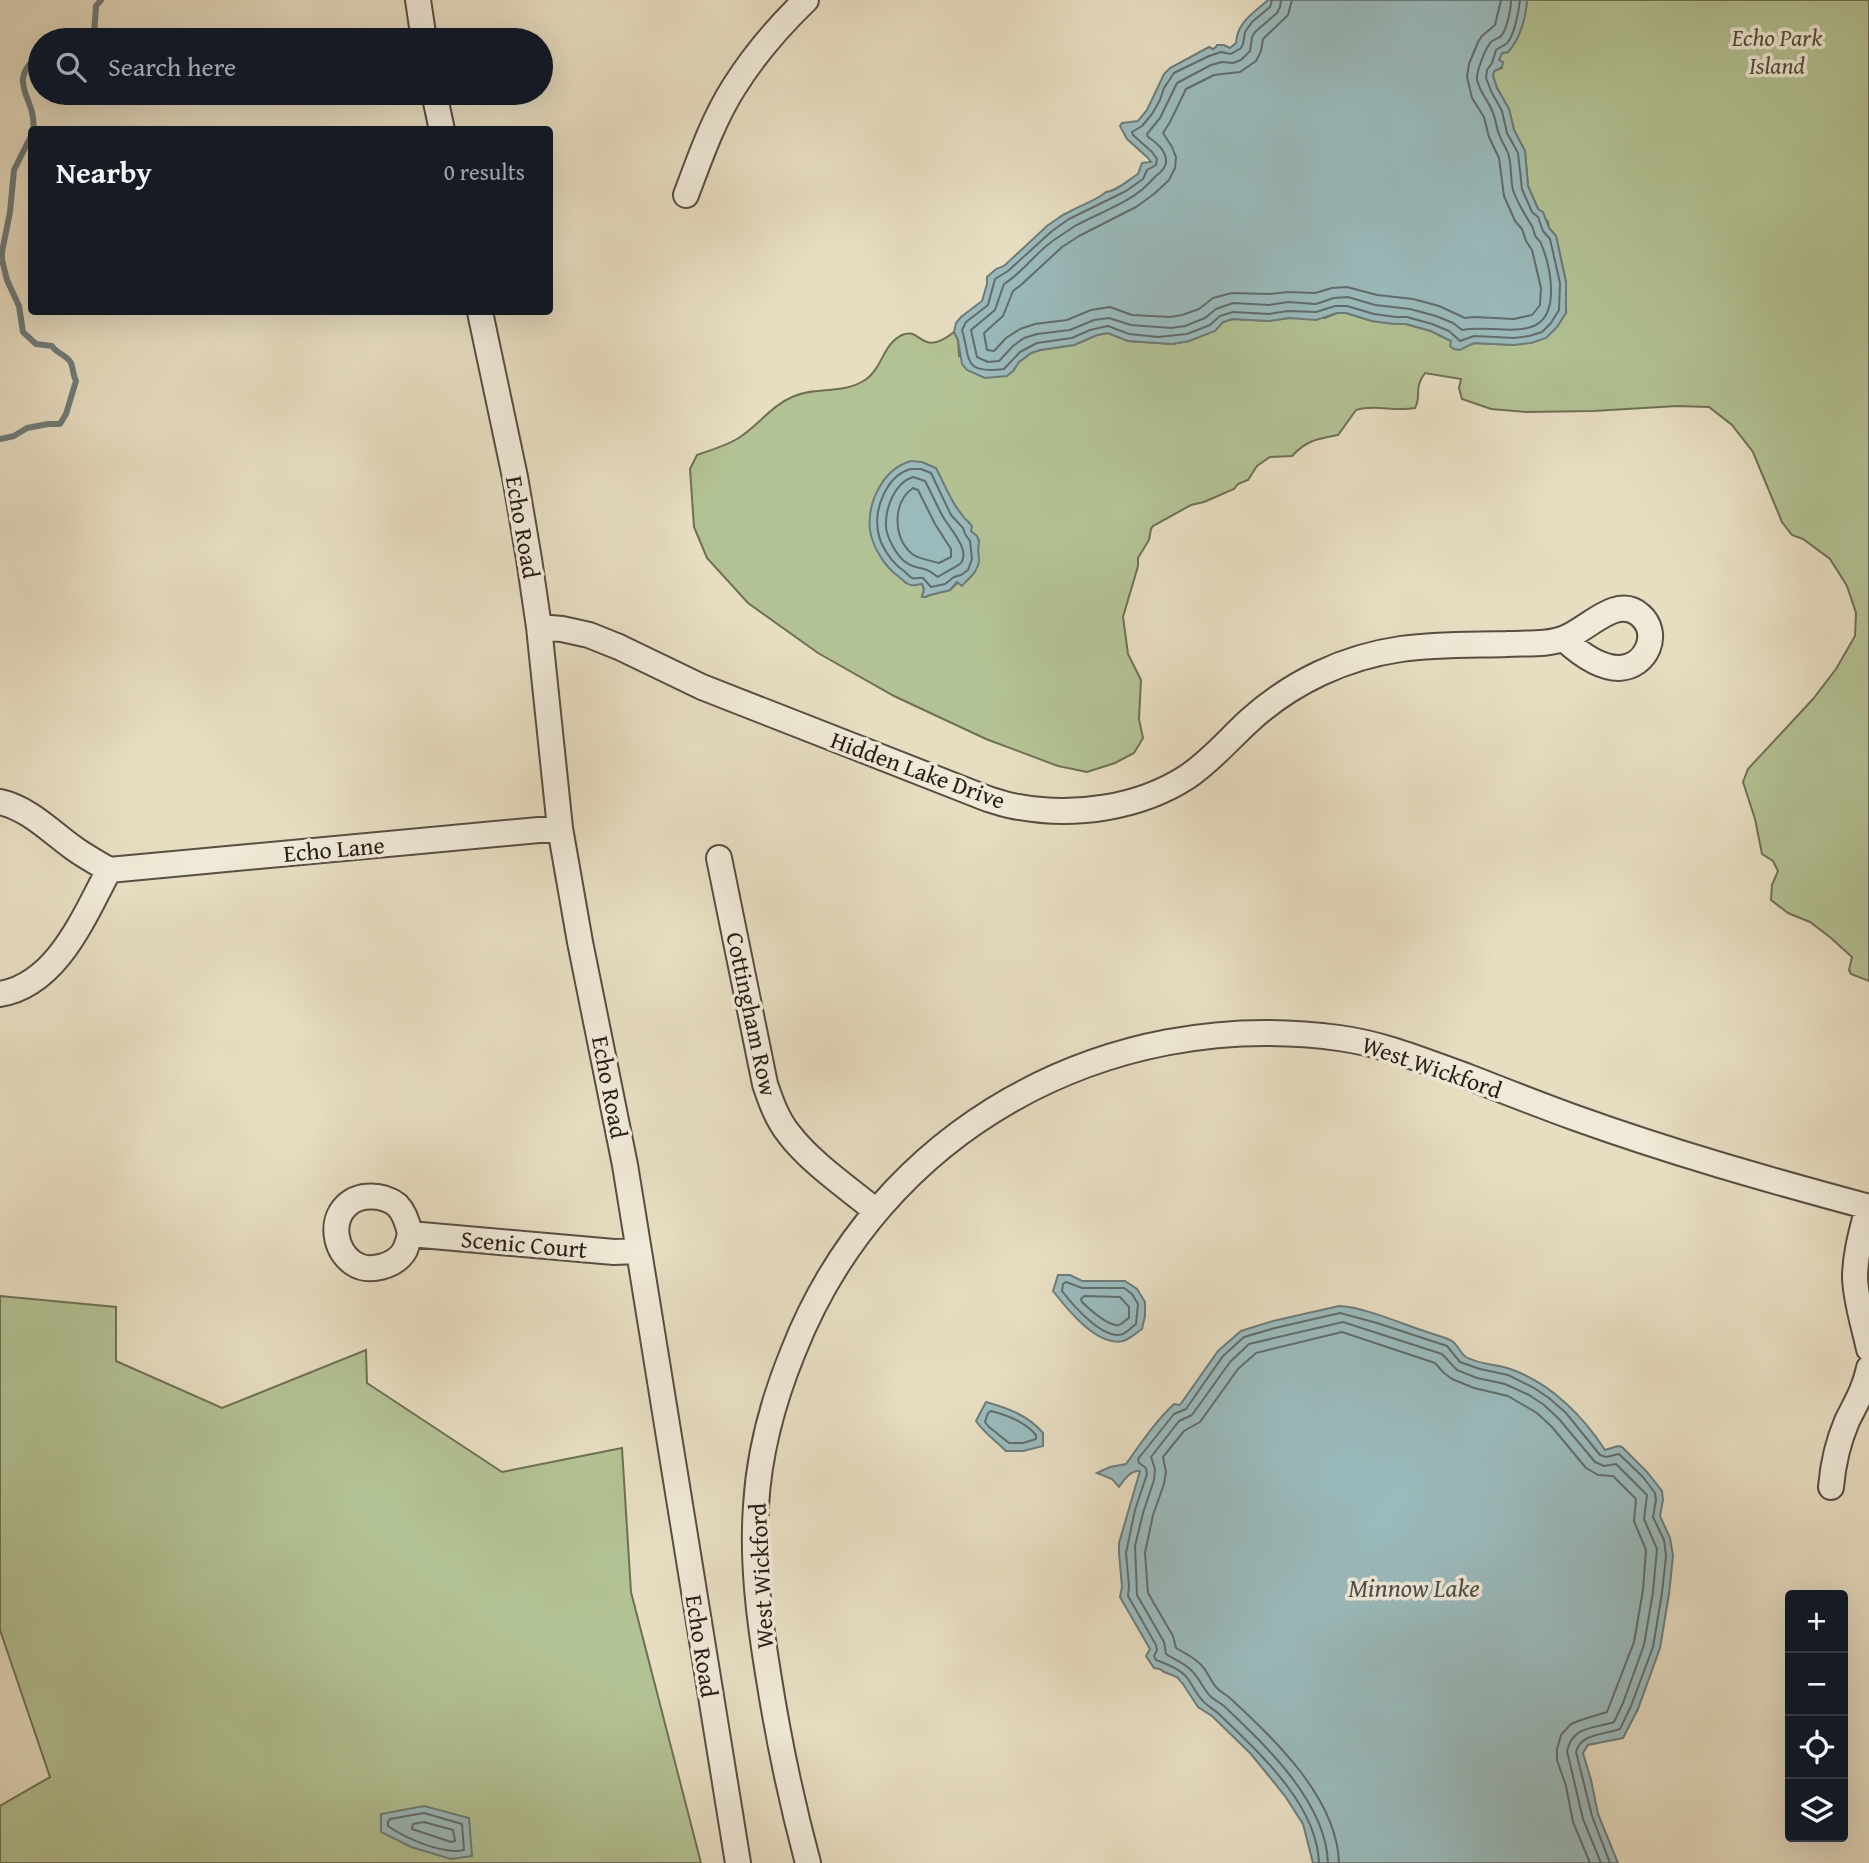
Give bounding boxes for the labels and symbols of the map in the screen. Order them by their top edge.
park label: Echo Park Island [1731,20,1822,83]
street label: Echo Road [497,473,549,581]
street label: Hidden Lake Drive [826,722,1010,818]
street label: Echo Lane [282,827,386,871]
street label: Cottingham Row [718,929,786,1099]
street label: West Wickford [1357,1027,1507,1107]
street label: Echo Road [583,1033,637,1141]
street label: Scenic Court [460,1221,589,1267]
street label: West Wickford [740,1502,782,1650]
water label: Minnow Lake [1348,1568,1480,1607]
street label: Echo Road [677,1592,727,1700]

